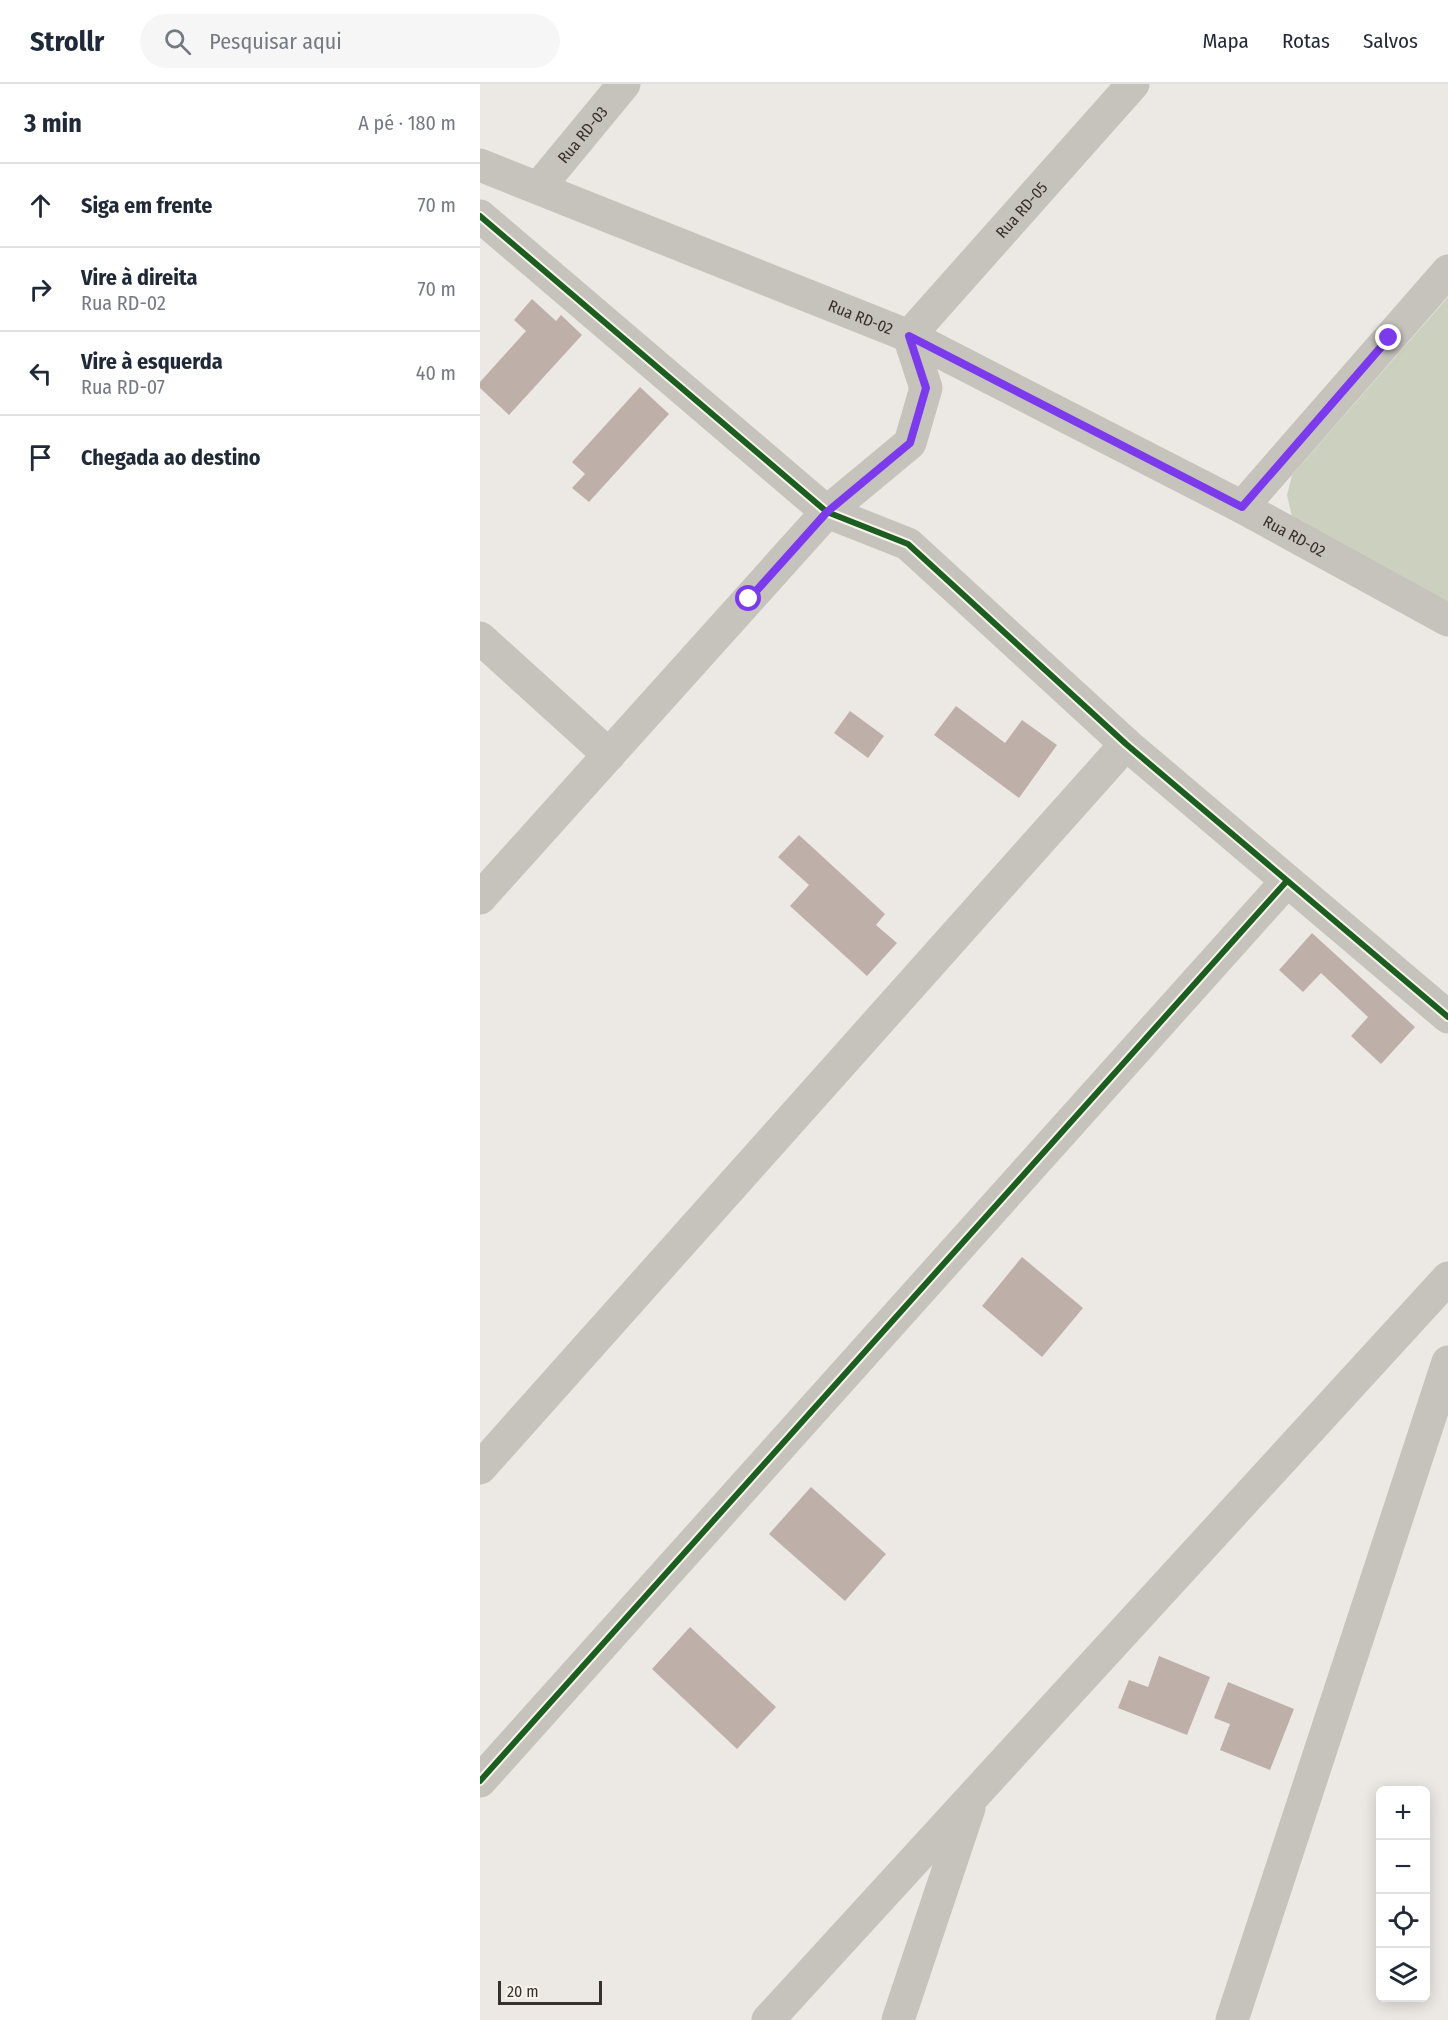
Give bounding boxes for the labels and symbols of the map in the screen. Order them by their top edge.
street label: Rua RD-03 [553,102,611,167]
street label: Rua RD-05 [991,178,1051,242]
street label: Rua RD-02 [826,295,896,338]
route end [1375,324,1401,350]
street label: Rua RD-02 [1260,511,1329,560]
route start [735,585,761,611]
scale bar [498,1978,602,2006]

